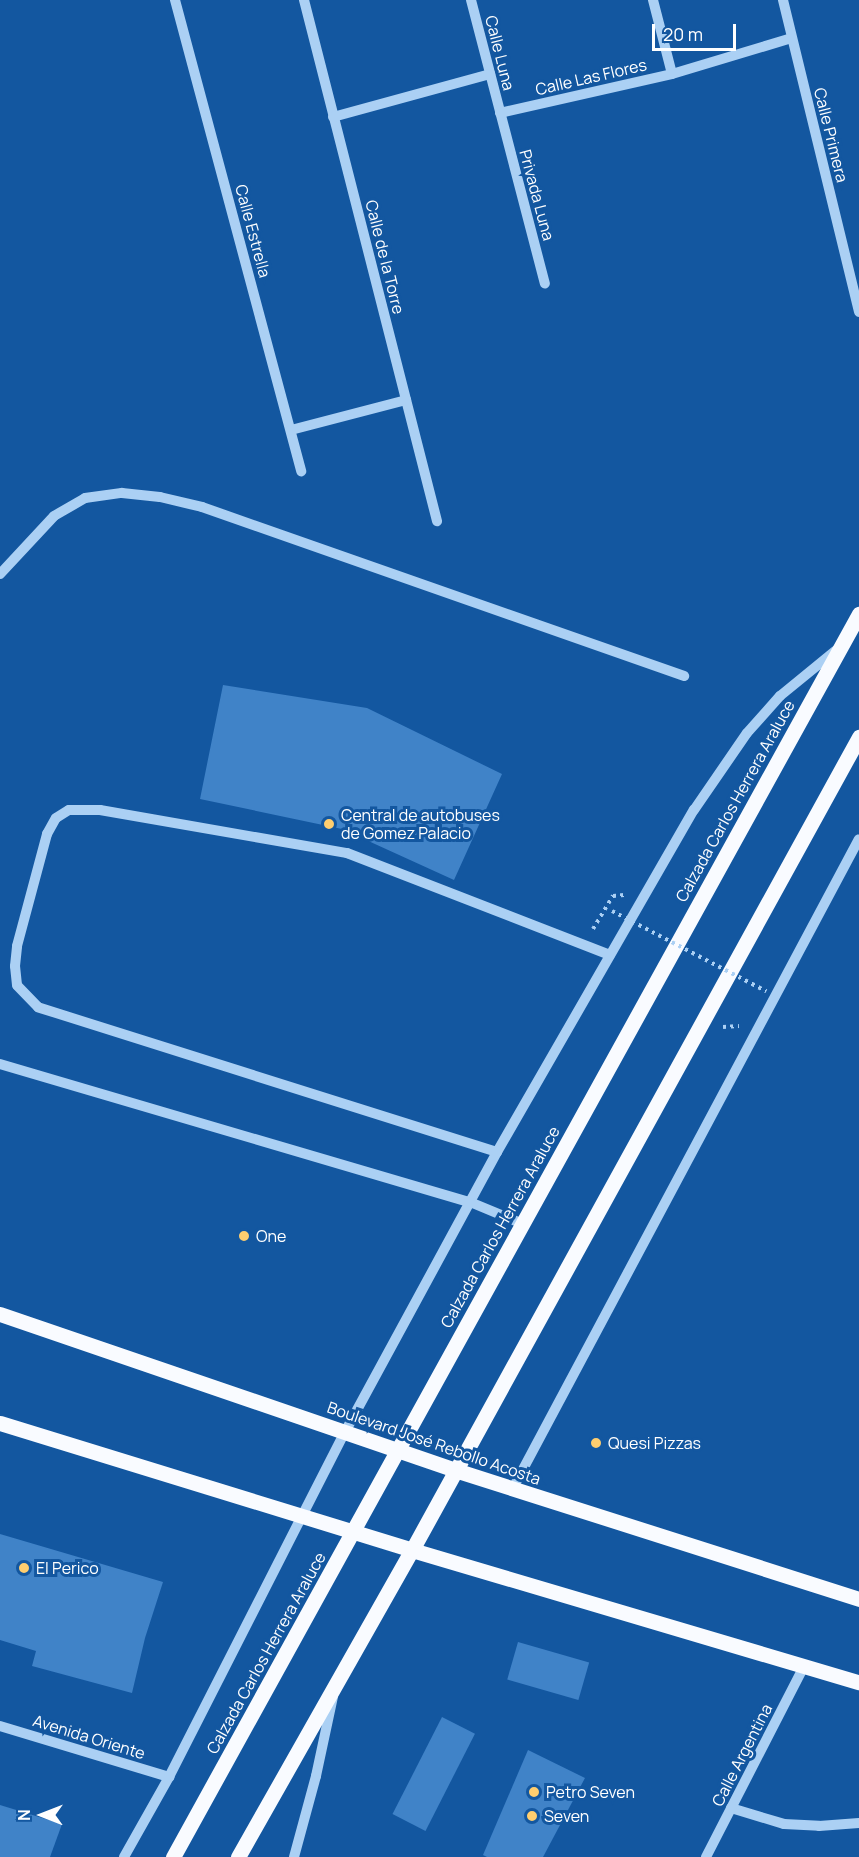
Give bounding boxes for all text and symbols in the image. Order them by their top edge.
scale bar [655,12,739,50]
street label: Calle Luna [481,14,519,92]
text: 20 m [663,22,703,46]
street label: Calle Las Flores [533,55,649,99]
street label: Calle Primera [810,86,852,184]
street label: Privada Luna [516,147,558,243]
street label: Calle Estrella [231,182,275,280]
street label: Calle de la Torre [362,198,408,316]
street label: Calzada Carlos Herrera Araluce [671,697,799,905]
place label: Central de autobuses de Gomez Palacio [341,805,500,843]
marker: Central de autobuses de Gomez Palacio [322,817,336,831]
street label: Calzada Carlos Herrera Araluce [436,1123,564,1331]
place label: One [256,1226,286,1246]
marker: One [237,1229,251,1243]
street label: Boulevard José Rebollo Acosta [325,1397,543,1489]
place label: Quesi Pizzas [608,1433,701,1453]
marker: Quesi Pizzas [589,1436,603,1450]
street label: Calzada Carlos Herrera Araluce [202,1549,330,1757]
place label: El Perico [36,1558,99,1578]
marker: El Perico [17,1561,31,1575]
street label: Calle Argentina [708,1700,776,1810]
street label: Avenida Oriente [31,1711,147,1763]
place label: Petro Seven [546,1782,635,1802]
north arrow [12,1785,72,1845]
marker: Petro Seven [527,1785,541,1799]
place label: Seven [544,1806,589,1826]
text: N [13,1809,35,1821]
marker: Seven [525,1809,539,1823]

